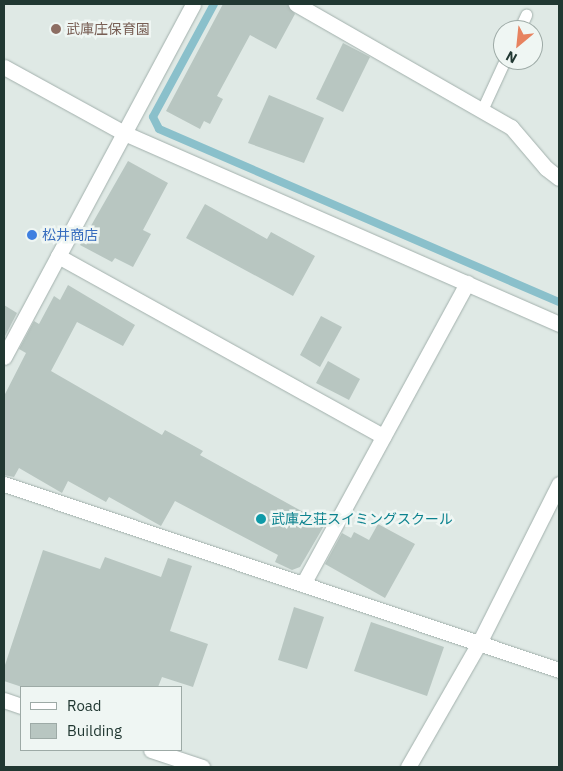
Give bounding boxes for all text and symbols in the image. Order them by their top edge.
north arrow [493,20,543,70]
place label: 武庫庄保育園 [66,21,150,37]
marker: 武庫庄保育園 [50,23,62,35]
text: N [503,47,520,68]
place label: 松井商店 [42,227,98,243]
marker: 松井商店 [26,229,38,241]
place label: 武庫之荘スイミングスクール [271,511,453,527]
marker: 武庫之荘スイミングスクール [255,513,267,525]
legend [20,686,182,751]
text: Road [67,696,102,715]
text: Building [67,721,122,740]

